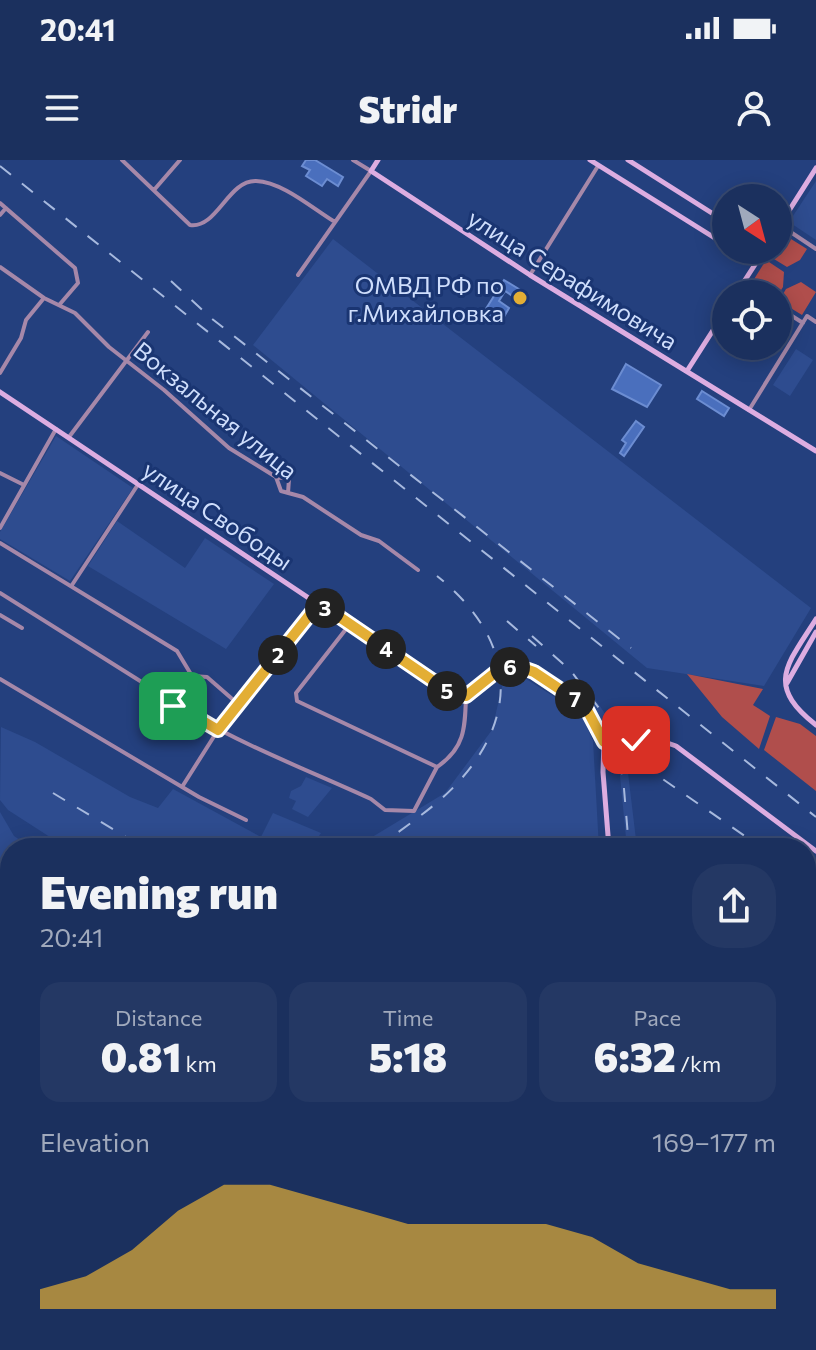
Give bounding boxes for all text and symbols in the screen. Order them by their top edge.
text: 20:41 [40,10,116,47]
icon: menu [40,86,84,130]
text: Stridr [359,86,457,130]
icon: person [732,86,776,130]
north arrow [712,184,792,264]
map controls [712,184,792,360]
street label: улица Серафимовича [463,203,683,355]
place label: ОМВД РФ по г.Михайловка [348,270,504,327]
button: locate [712,280,792,360]
marker: ОМВД РФ по г.Михайловка [511,289,529,307]
street label: Вокзальная улица [128,335,304,485]
street label: улица Свободы [138,454,298,576]
pin: 3 [305,588,345,628]
text: 3 [319,594,331,621]
pin: 4 [366,629,406,669]
pin: 2 [258,635,298,675]
text: 4 [379,635,393,662]
text: 2 [272,641,284,668]
pin: 6 [490,647,530,687]
text: 6 [503,653,517,680]
pin: 5 [427,671,467,711]
pin [139,672,207,740]
text: 5 [441,677,453,704]
pin: 7 [555,679,595,719]
icon: arrive [151,684,195,728]
text: 7 [569,685,581,712]
pin [602,706,670,774]
icon: check [614,718,658,762]
text: Evening run [40,864,278,918]
button: share [692,864,776,948]
text: 20:41 [40,921,103,952]
text: Distance [115,1004,202,1031]
text: Time [383,1004,433,1031]
text: Pace [633,1004,681,1031]
text: 0.81 [101,1031,181,1080]
text: 5:18 [369,1031,447,1080]
text: 6:32 [594,1031,676,1080]
text: km [181,1050,217,1077]
text: /km [676,1050,721,1077]
text: Elevation [40,1126,150,1157]
text: 169–177 m [652,1126,776,1157]

